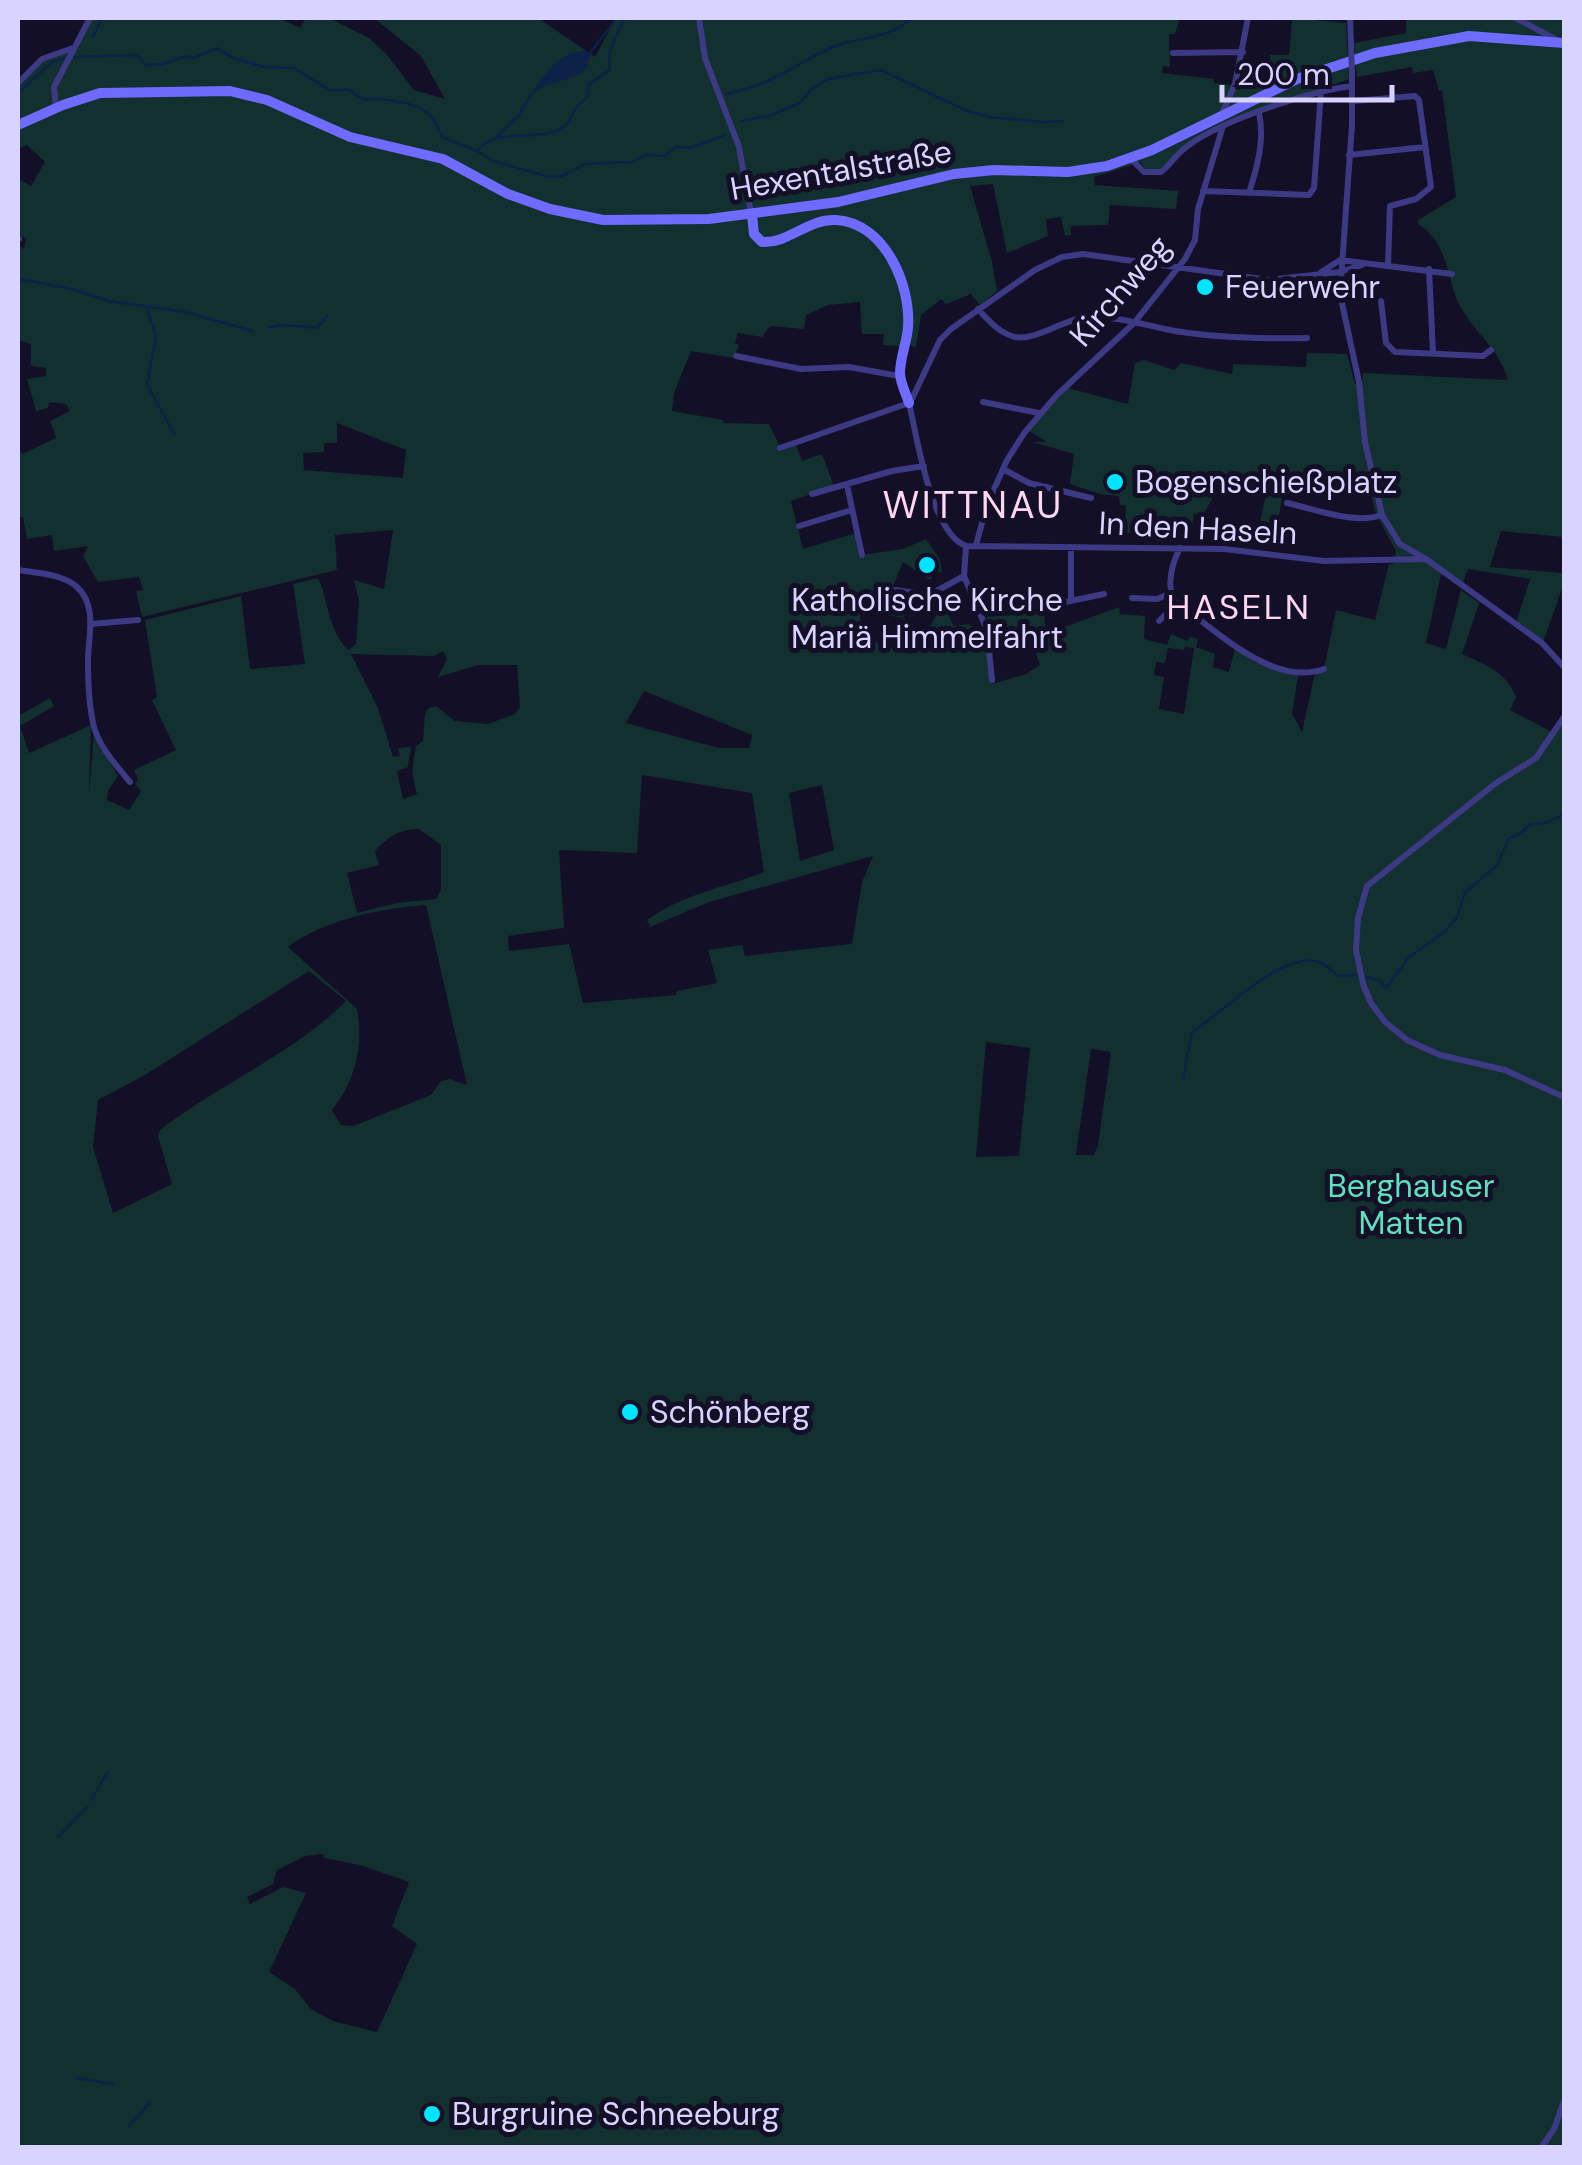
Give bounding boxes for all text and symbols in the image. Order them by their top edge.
scale bar [1222,40,1392,102]
text: 200 m [1237,55,1330,94]
street label: Hexentalstraße [727,130,955,210]
street label: Kirchweg [1060,227,1180,355]
place label: Feuerwehr [1225,266,1380,308]
marker: Feuerwehr [1194,276,1216,298]
place label: Bogenschießplatz [1135,461,1397,503]
marker: Bogenschießplatz [1104,471,1126,493]
district label: WITTNAU [882,480,1064,530]
street label: In den Haseln [1098,502,1298,554]
marker: Katholische Kirche Mariä Himmelfahrt [916,554,938,576]
place label: Katholische Kirche Mariä Himmelfahrt [791,579,1063,658]
district label: HASELN [1167,584,1311,630]
park label: Berghauser Matten [1327,1165,1495,1244]
place label: Schönberg [650,1391,810,1433]
marker: Schönberg [619,1401,641,1423]
place label: Burgruine Schneeburg [452,2093,780,2135]
marker: Burgruine Schneeburg [421,2103,443,2125]

